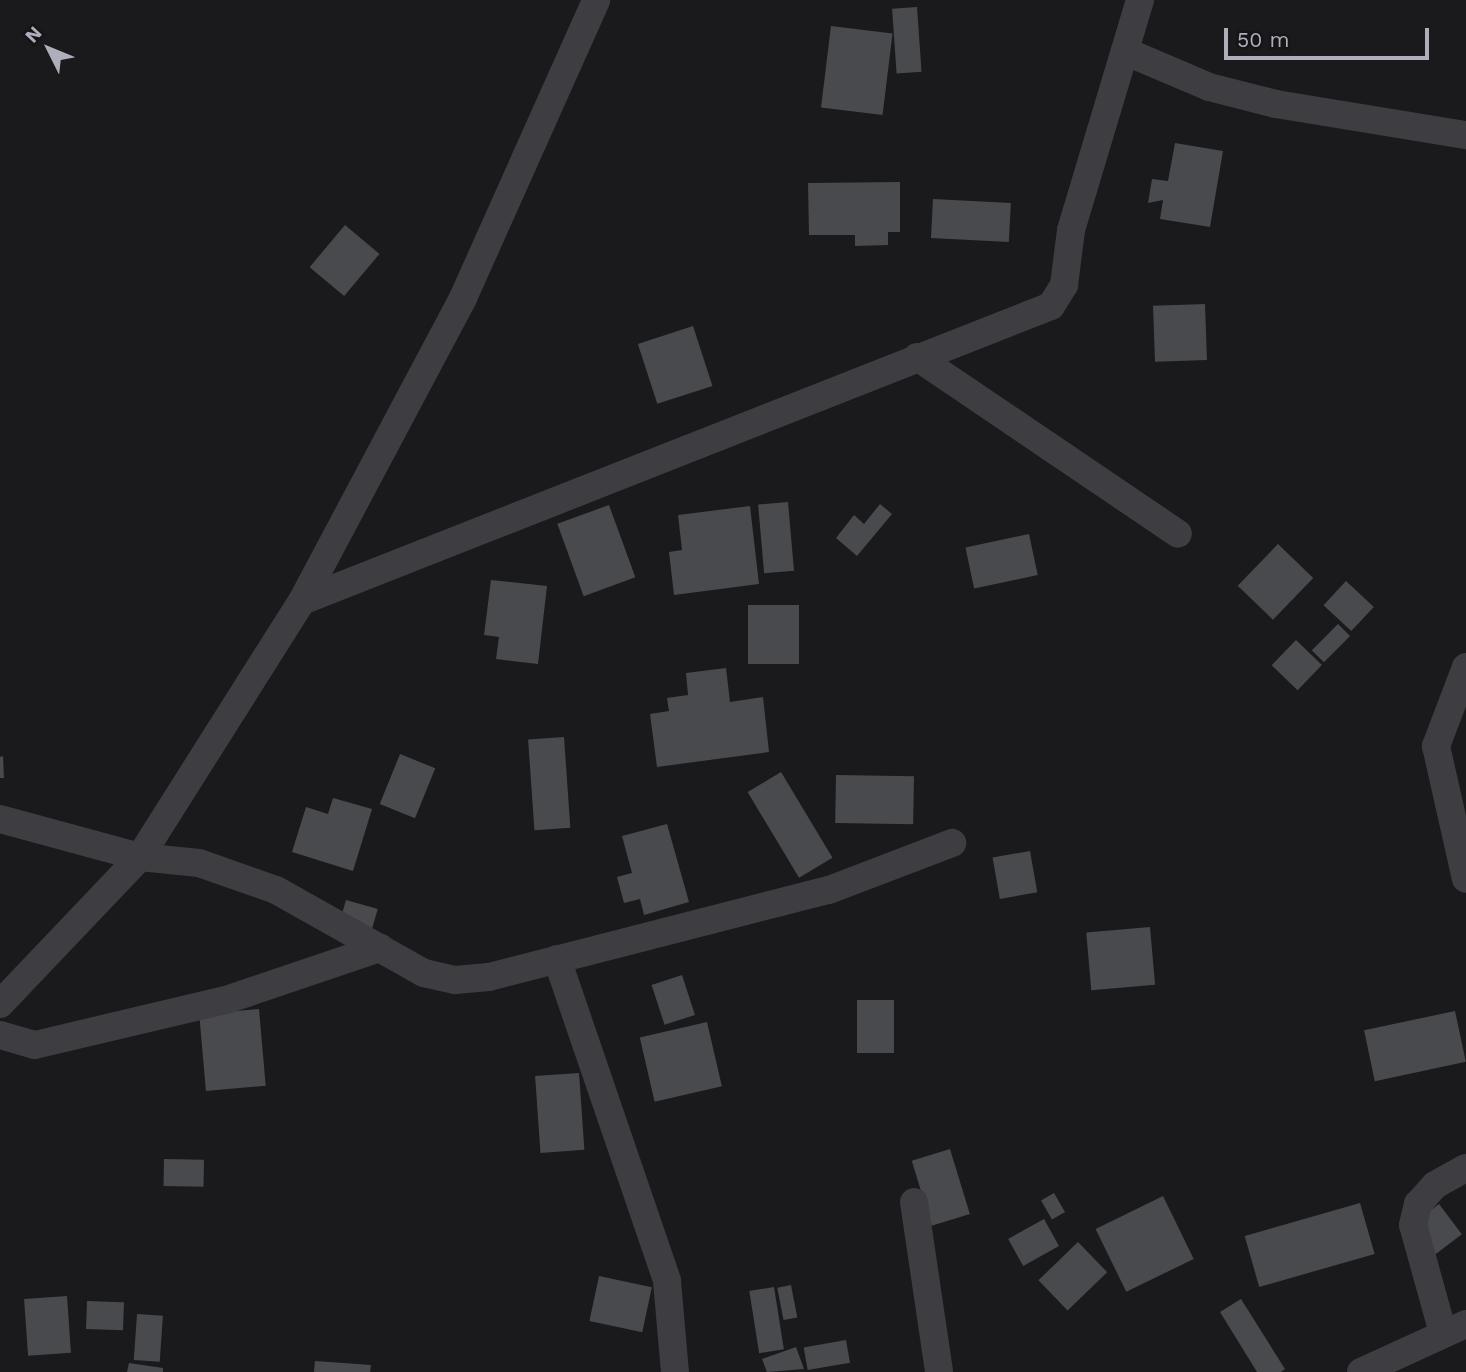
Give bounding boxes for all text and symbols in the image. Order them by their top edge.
north arrow [14,14,84,84]
scale bar [1228,14,1433,58]
text: N [20,21,46,47]
text: 50 m [1237,27,1289,52]

